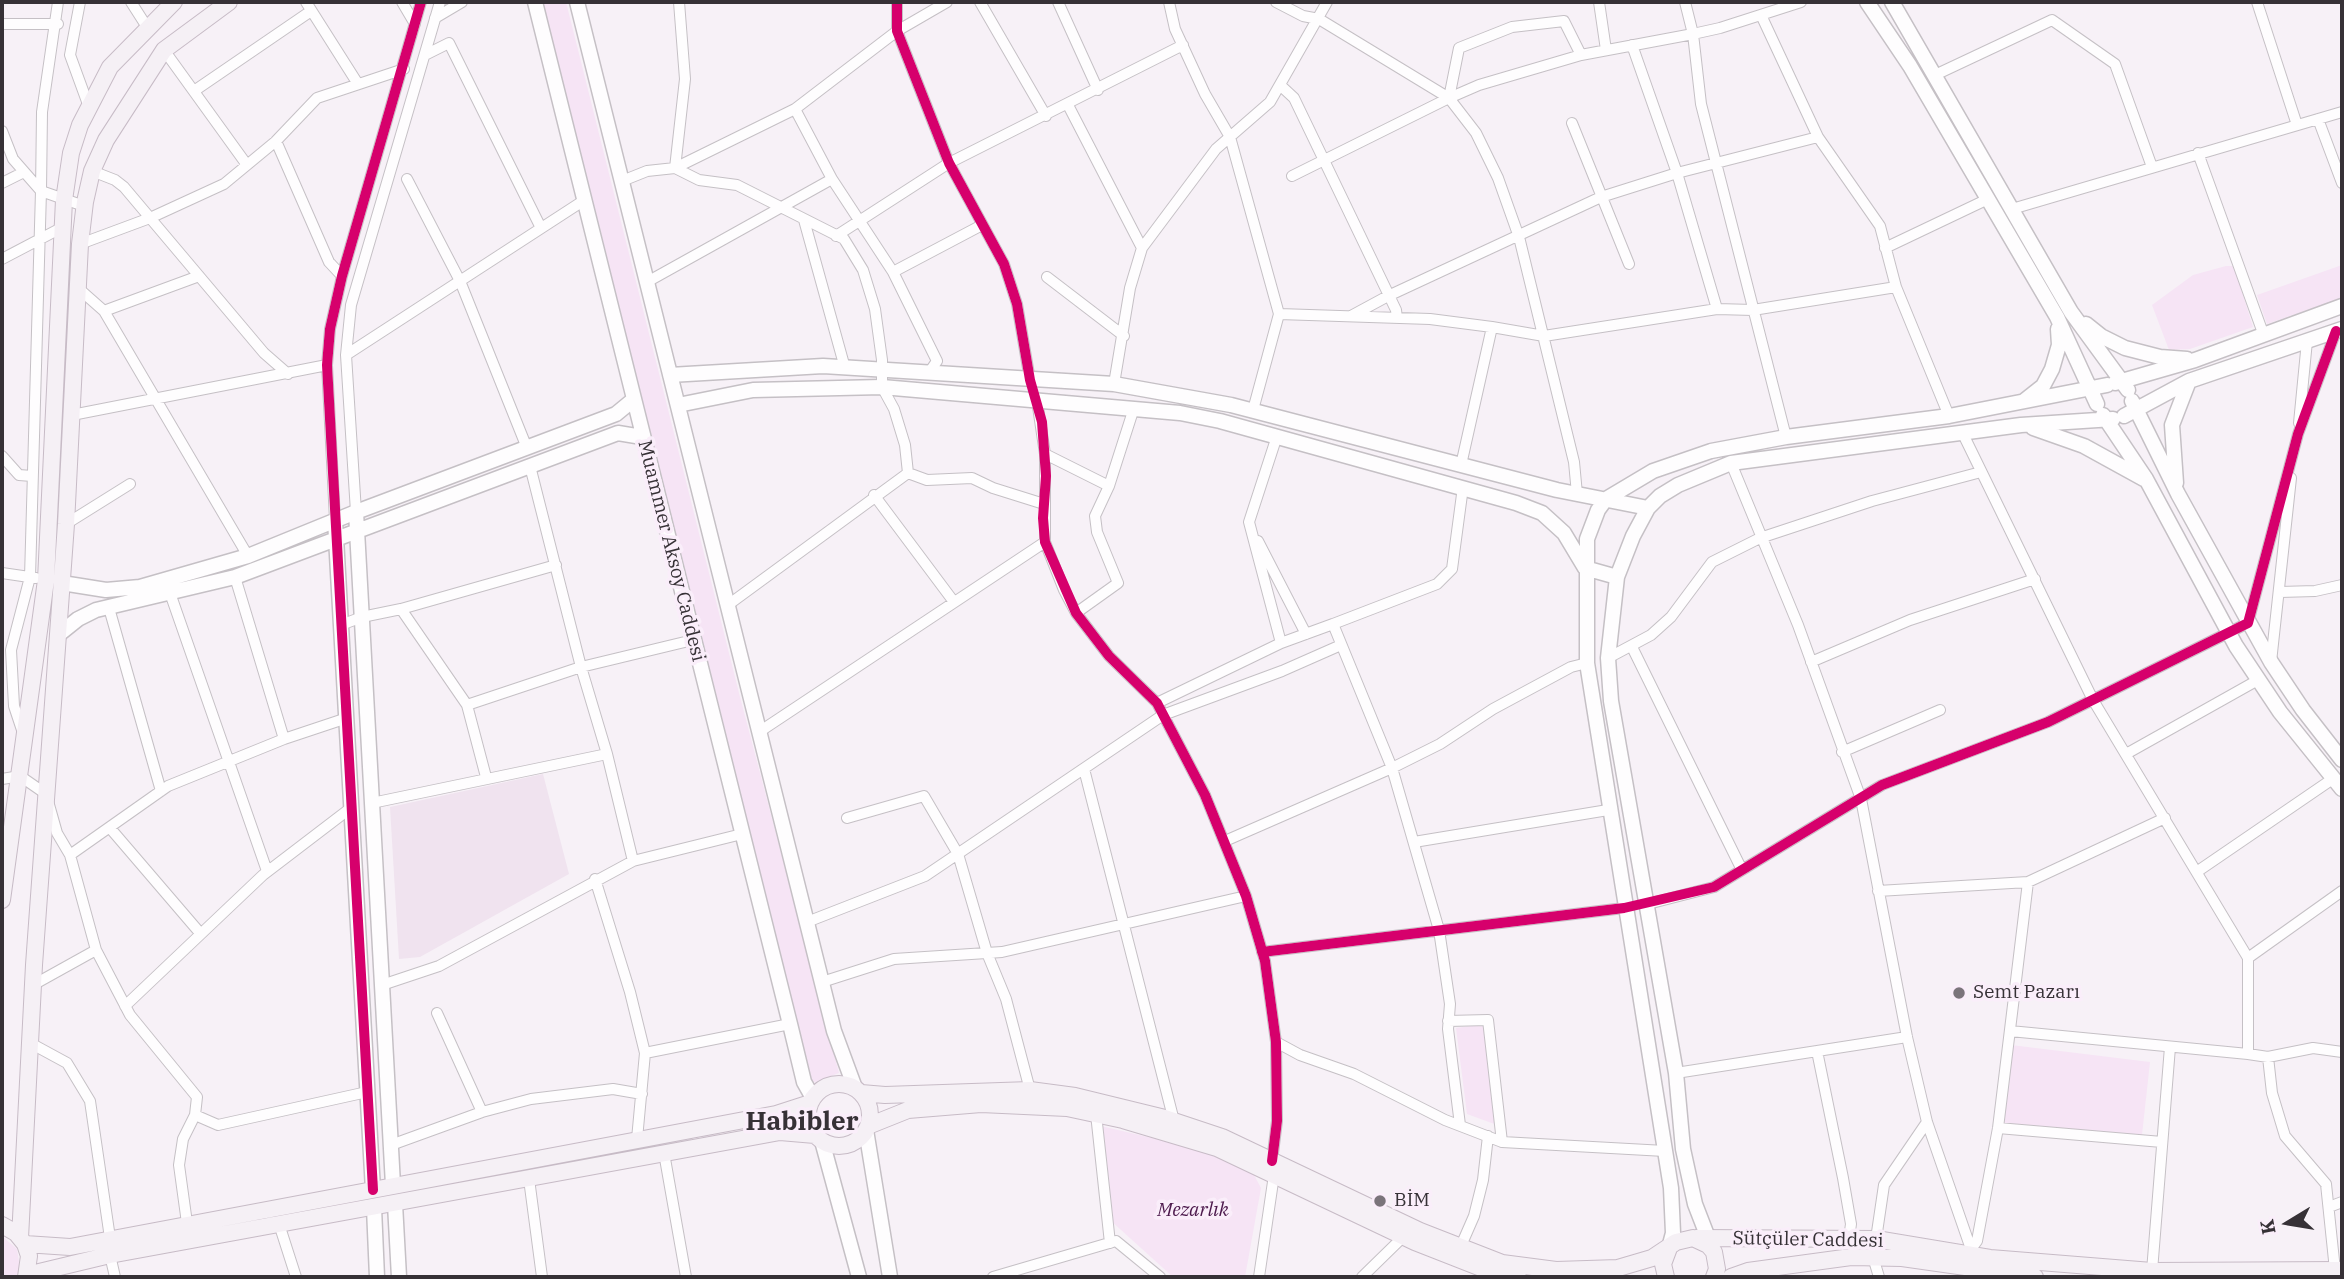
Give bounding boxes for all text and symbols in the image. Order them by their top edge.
street label: Muammer Aksoy Caddesi [632,438,710,664]
place label: Semt Pazarı [1973,982,2080,1004]
marker: Semt Pazarı [1951,985,1967,1001]
district label: Habibler [745,1106,859,1138]
north arrow [2253,1188,2323,1258]
place label: BİM [1394,1190,1430,1212]
marker: BİM [1372,1193,1388,1209]
park label: Mezarlık [1157,1200,1229,1222]
text: K [2254,1218,2281,1236]
street label: Sütçüler Caddesi [1732,1227,1884,1253]

